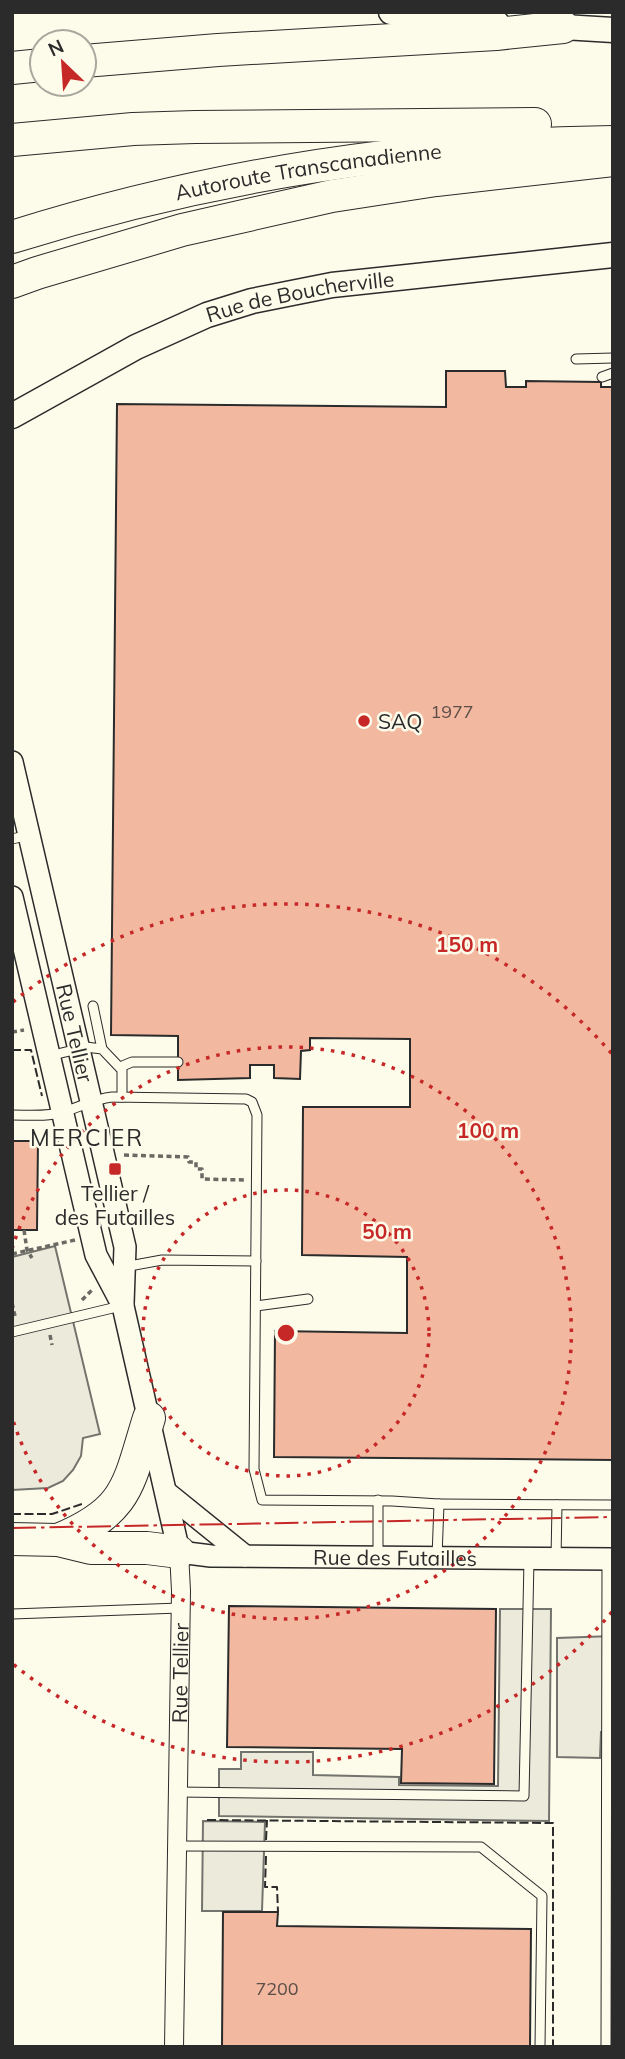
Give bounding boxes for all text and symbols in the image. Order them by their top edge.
north arrow [28,28,98,98]
text: N [44,34,67,62]
street label: Autoroute Transcanadienne [173,138,443,205]
street label: Rue de Boucherville [203,265,395,328]
house number: 1977 [430,700,474,723]
place label: SAQ [378,708,422,734]
marker: SAQ [356,713,372,729]
text: 150 m [436,931,498,957]
street label: Rue Tellier [51,981,99,1085]
text: 100 m [457,1117,519,1143]
district label: MERCIER [30,1123,144,1152]
marker: Tellier / des Futailles [107,1161,123,1177]
place label: Tellier / des Futailles [55,1180,175,1230]
text: 50 m [362,1218,412,1244]
centre of rings [274,1321,298,1345]
street label: Rue des Futailles [313,1544,477,1571]
street label: Rue Tellier [166,1622,194,1723]
house number: 7200 [255,1977,299,2000]

